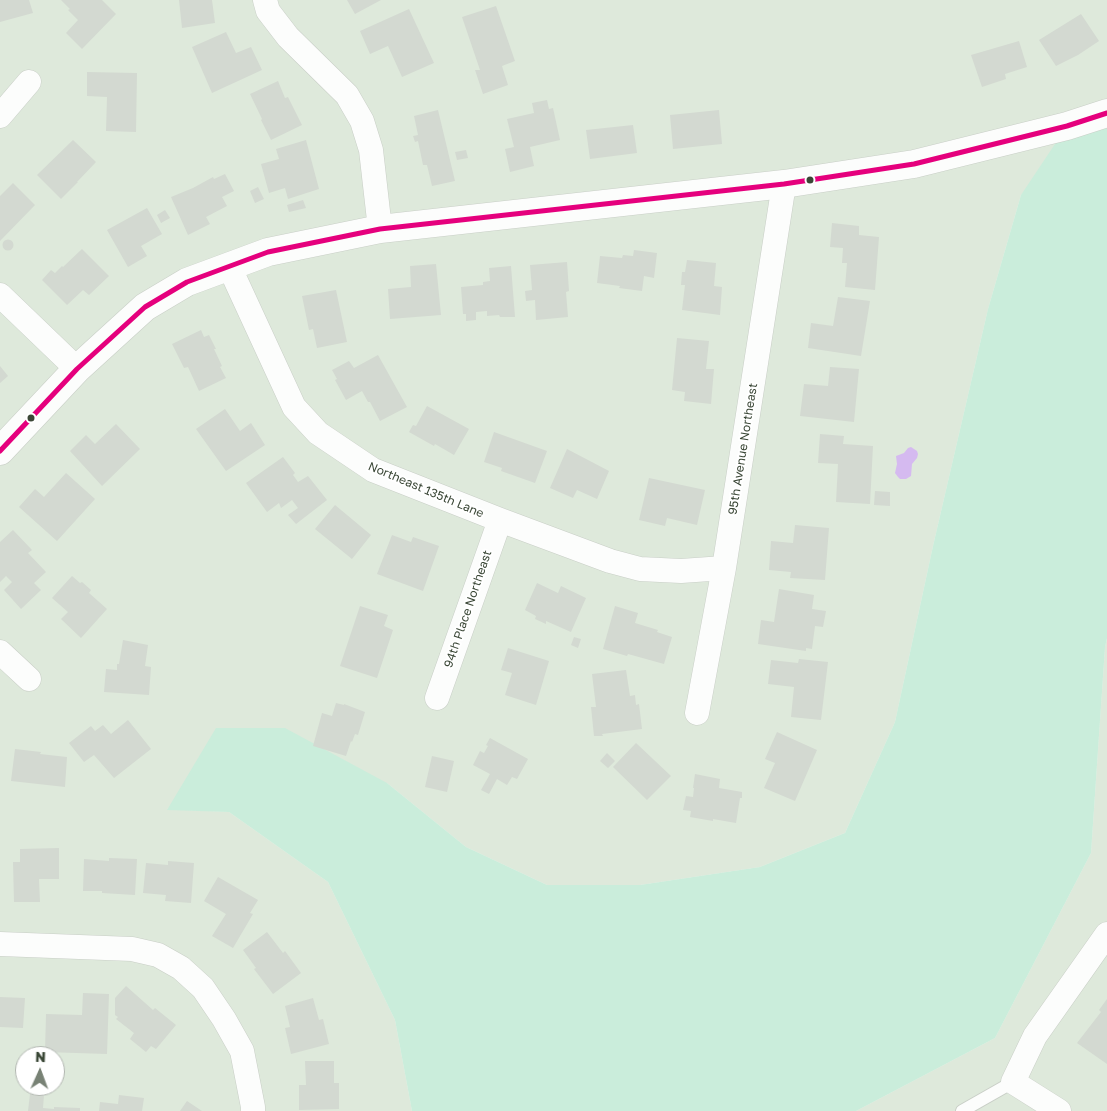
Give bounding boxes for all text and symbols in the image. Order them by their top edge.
unlabelled marker [805,175,815,185]
street label: 95th Avenue Northeast [725,382,761,516]
unlabelled marker [26,413,36,423]
street label: Northeast 135th Lane [366,459,486,521]
street label: 94th Place Northeast [441,548,495,670]
north arrow [15,1046,65,1096]
text: N [35,1048,46,1065]

